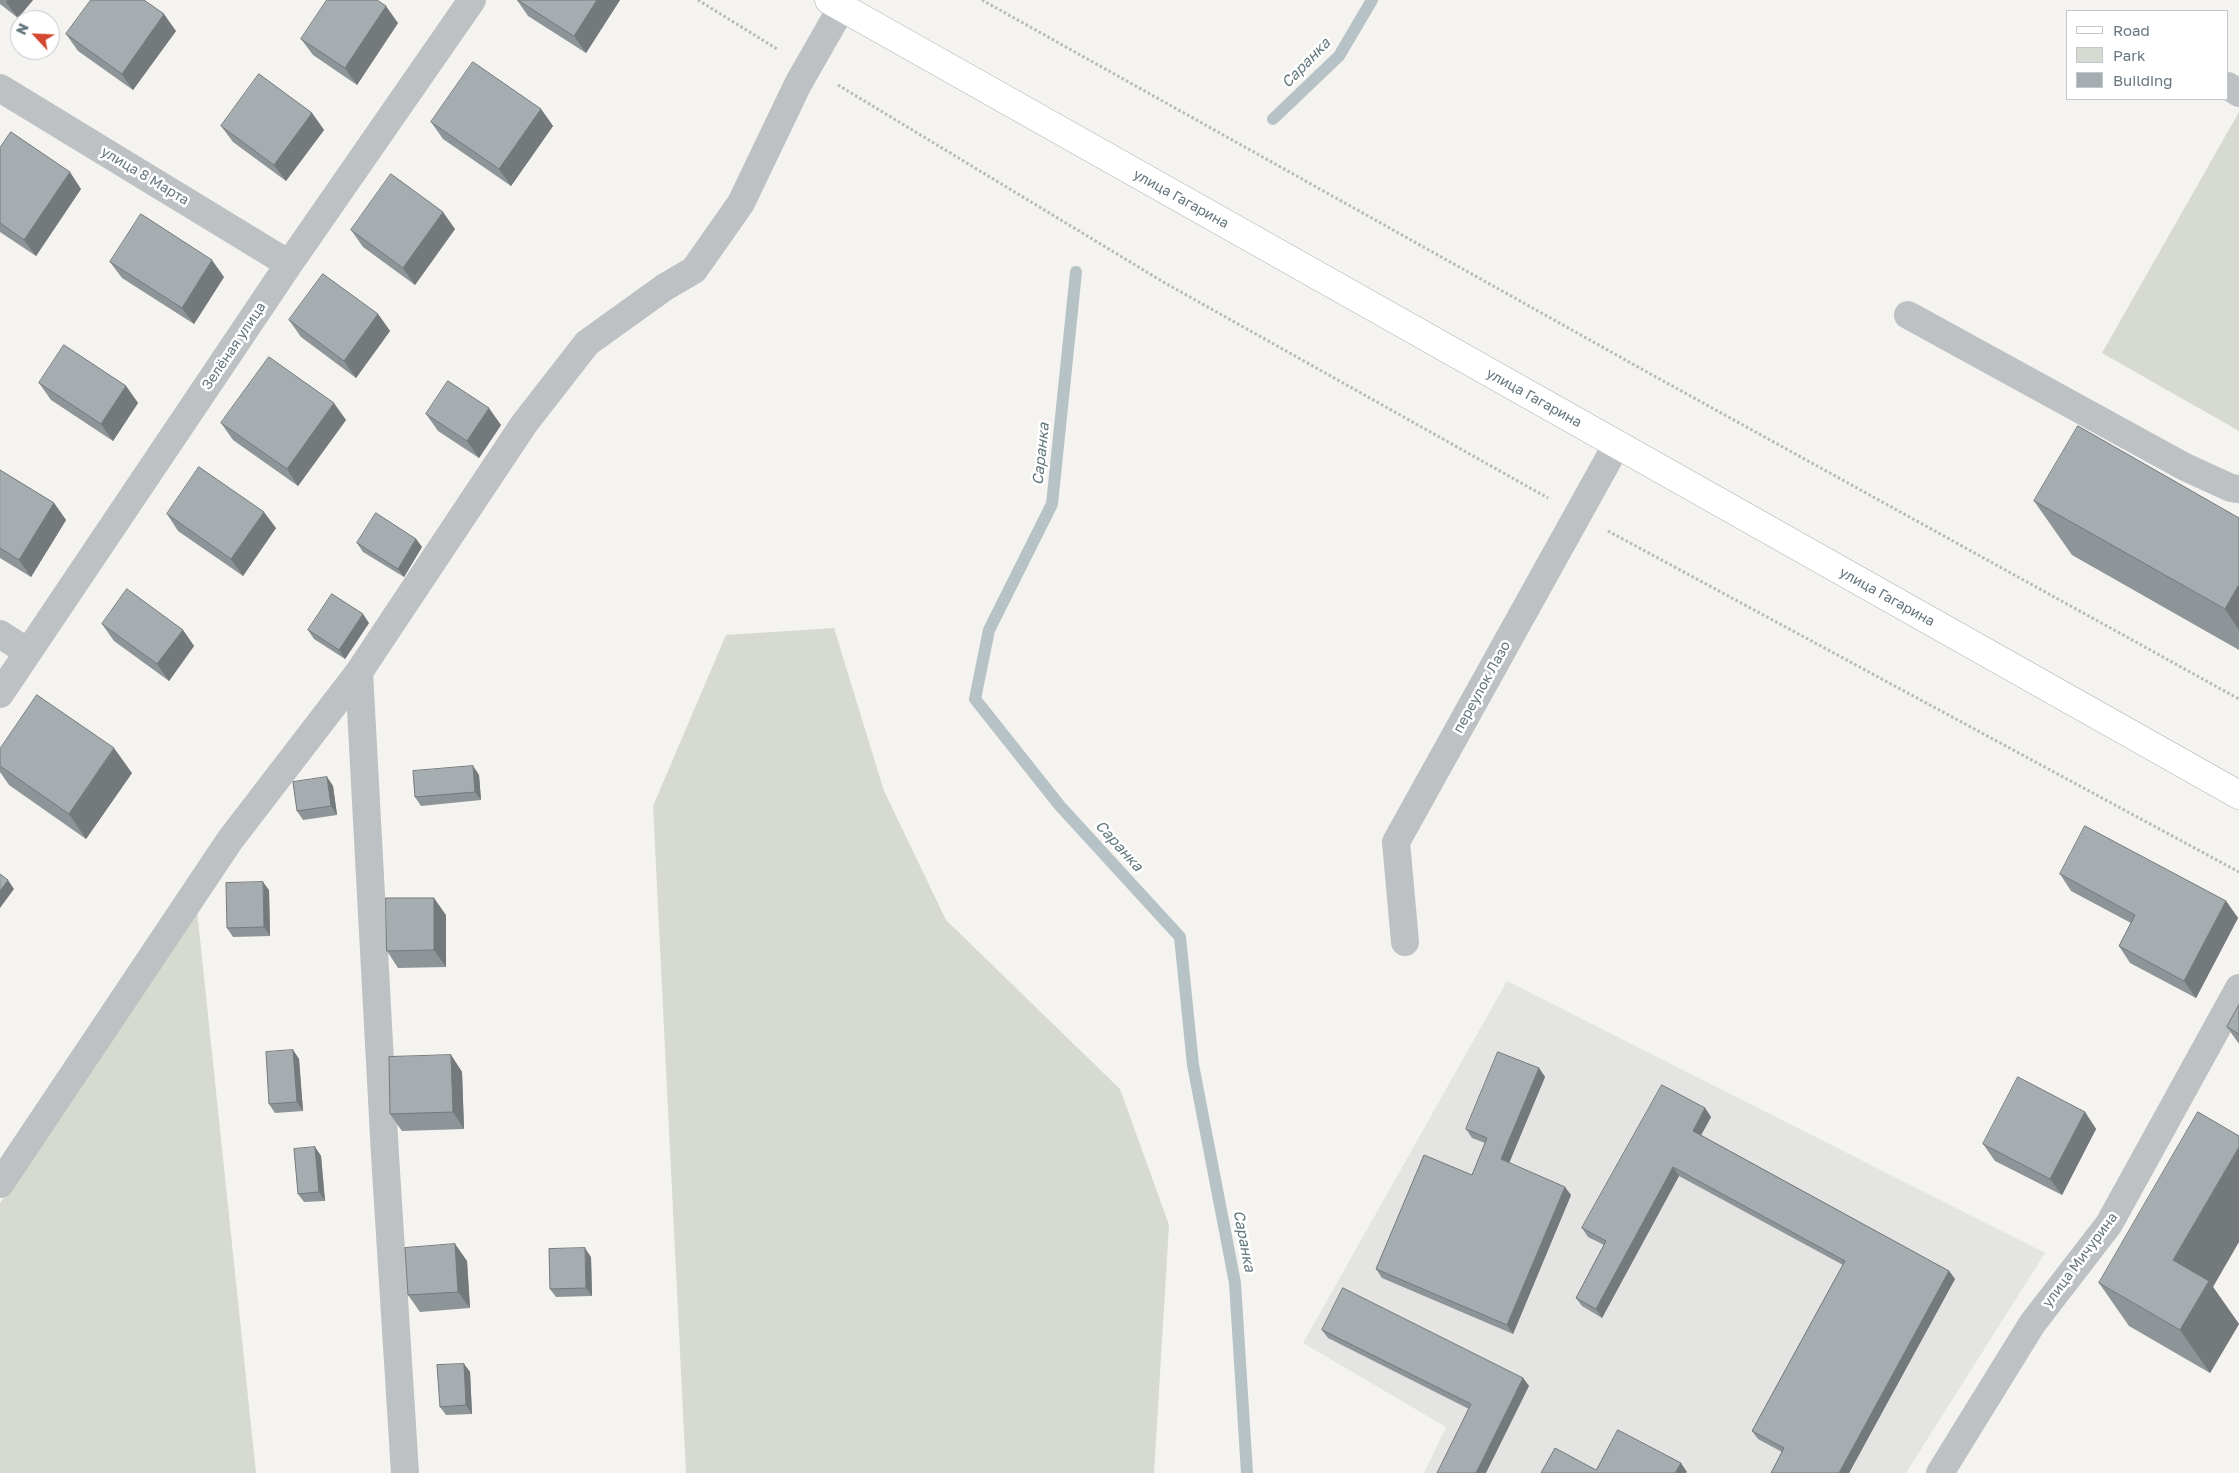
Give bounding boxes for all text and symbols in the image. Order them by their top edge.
north arrow [10,10,60,60]
legend [2066,10,2229,100]
text: N [12,20,32,37]
text: Road [2113,21,2150,39]
water label: Саранка [1278,34,1334,92]
text: Park [2113,46,2145,64]
text: Building [2113,71,2173,89]
street label: улица 8 Марта [98,143,192,209]
street label: улица Гагарина [1130,166,1232,232]
street label: Зелёная улица [198,299,270,393]
street label: улица Гагарина [1483,365,1585,431]
water label: Саранка [1029,422,1053,486]
street label: улица Гагарина [1836,564,1938,630]
street label: переулок Лазо [1450,638,1514,736]
water label: Саранка [1091,817,1147,875]
water label: Саранка [1229,1209,1259,1273]
street label: улица Мичурина [2039,1209,2121,1311]

